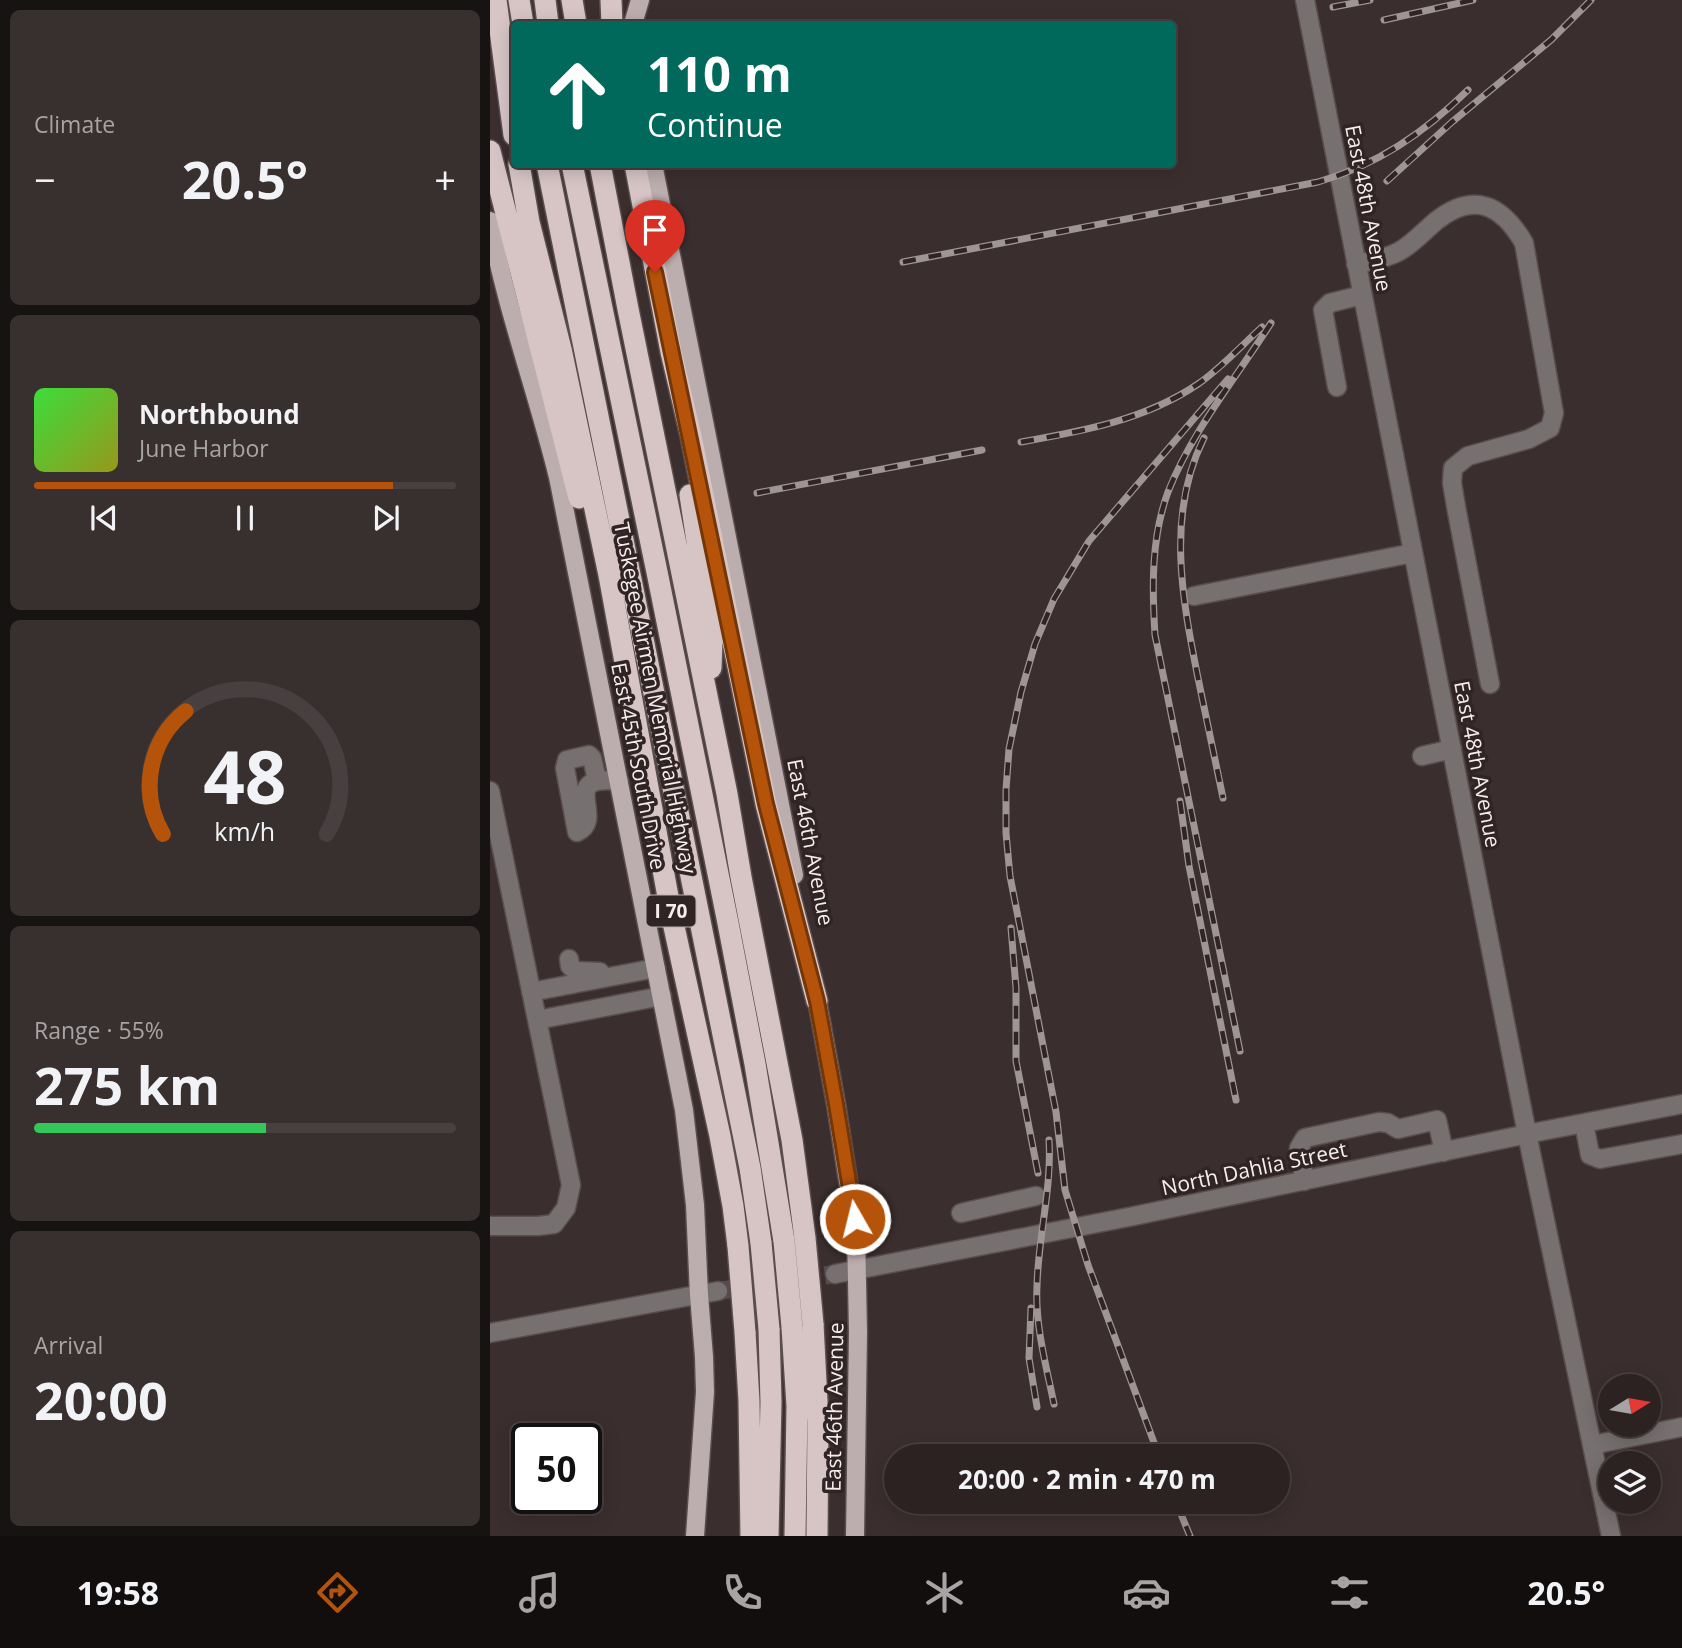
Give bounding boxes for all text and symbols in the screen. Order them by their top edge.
text: 110 m [647,40,792,106]
icon: ahead [532,49,623,140]
text: Continue [647,103,783,146]
text: Climate [34,108,115,140]
street label: East 48th Avenue [1339,122,1399,294]
text: 20.5° [182,143,308,214]
text: − [34,153,56,205]
text: + [434,153,456,205]
pin [625,200,685,272]
icon: arrive [636,211,674,249]
text: Northbound [139,396,300,432]
text: June Harbor [139,432,269,464]
icon: previous [85,499,123,537]
icon: pause [226,499,264,537]
icon: next [367,499,405,537]
street label: Tuskegee Airmen Memorial Highway [608,520,704,876]
street label: East 45th South Drive [605,660,673,872]
street label: East 48th Avenue [1448,678,1508,850]
text: 48 [203,726,287,825]
street label: East 46th Avenue [781,756,841,928]
text: km/h [215,814,275,848]
road number: I 70 [646,896,696,926]
text: Range · 55% [34,1014,164,1046]
text: 275 km [34,1049,220,1120]
street label: North Dahlia Street [1159,1135,1349,1201]
position arrow [818,1182,892,1256]
street label: East 46th Avenue [819,1322,849,1492]
text: Arrival [34,1329,103,1361]
text: 20:00 [34,1364,168,1435]
north arrow [1598,1374,1661,1437]
map controls [1598,1374,1661,1514]
speed limit sign: 50 [511,1423,602,1514]
button: layers [1598,1451,1661,1514]
text: 20:00 · 2 min · 470 m [958,1461,1216,1497]
icon: directions [313,1568,362,1617]
icon: music [515,1568,564,1617]
icon: phone [718,1568,767,1617]
icon: climate [920,1568,969,1617]
icon: car [1122,1568,1171,1617]
icon: filters [1325,1568,1374,1617]
text: 19:58 [77,1571,159,1614]
text: 20.5° [1527,1571,1605,1614]

